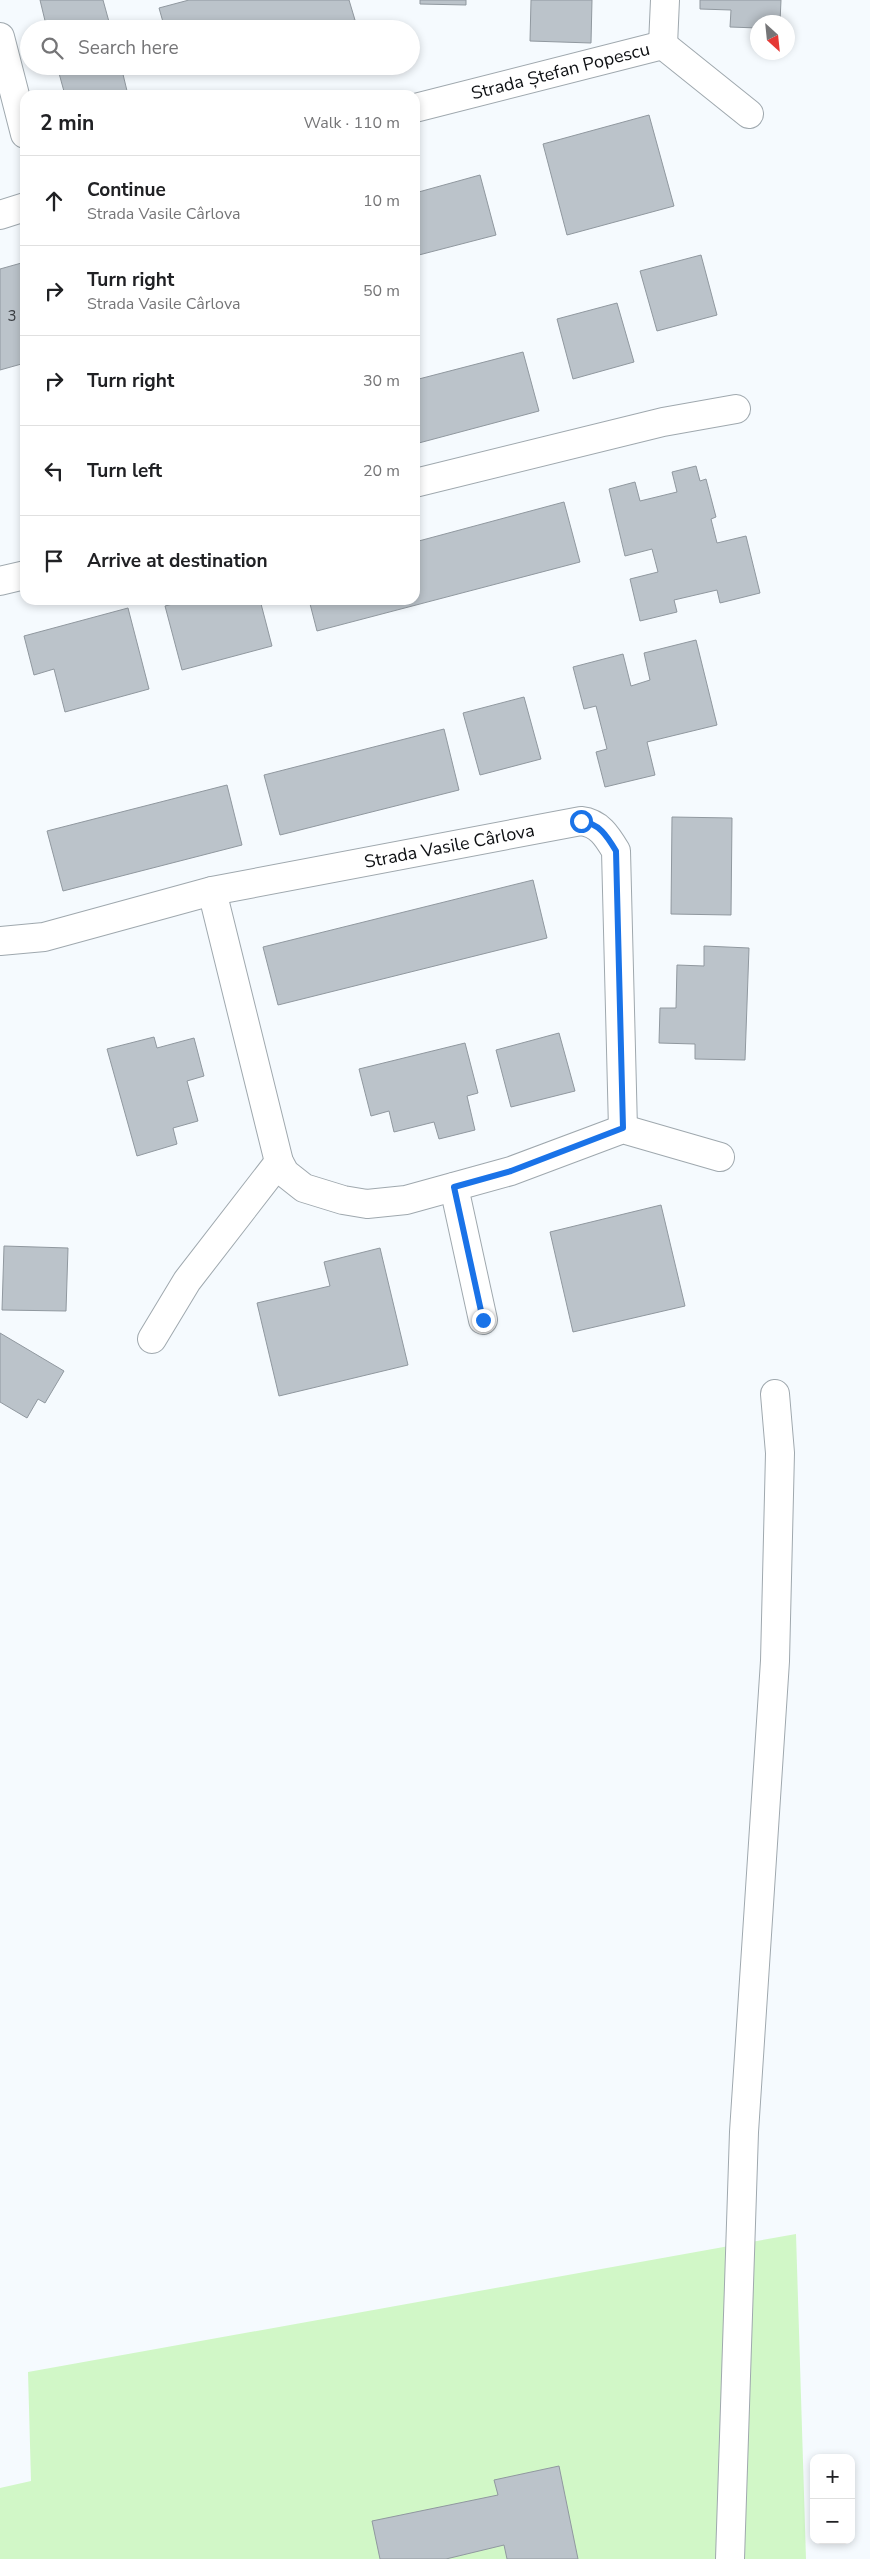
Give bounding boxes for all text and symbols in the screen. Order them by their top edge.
north arrow [750,15,795,60]
search box [20,20,420,75]
icon: search [38,34,66,62]
text: Search here [78,35,179,61]
street label: Strada Ștefan Popescu [469,37,652,105]
text: 2 min [40,109,94,137]
text: Walk · 110 m [304,112,400,134]
text: Continue [87,177,166,203]
icon: ahead [40,187,68,215]
text: 10 m [363,190,400,212]
text: Strada Vasile Cârlova [87,203,240,225]
text: Turn right [87,267,174,293]
icon: right [40,277,68,305]
text: 50 m [363,280,400,302]
text: Strada Vasile Cârlova [87,293,240,315]
house number: 3 [7,306,17,326]
icon: right [40,367,68,395]
text: Turn right [87,368,174,394]
text: 30 m [363,370,400,392]
icon: left [40,457,68,485]
text: Turn left [87,458,162,484]
text: 20 m [363,460,400,482]
icon: arrive [40,547,68,575]
text: Arrive at destination [87,548,268,574]
route start [570,810,593,833]
street label: Strada Vasile Cârlova [362,818,537,874]
route end [472,1309,495,1332]
map controls [810,2454,855,2544]
button: + [810,2454,855,2499]
button: − [810,2499,855,2544]

